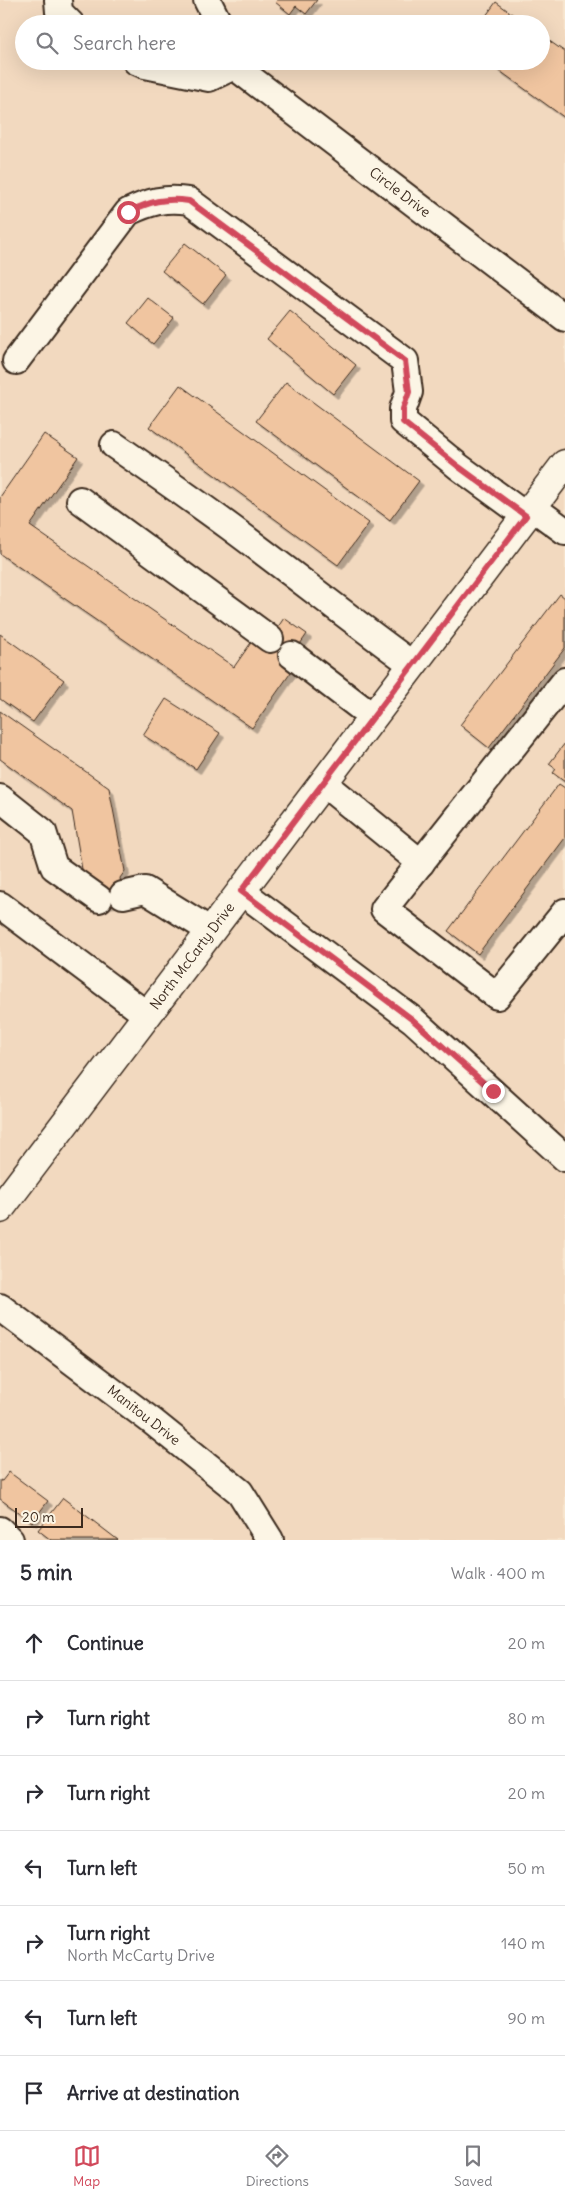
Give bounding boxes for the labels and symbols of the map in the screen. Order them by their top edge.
street label: Circle Drive [366,163,434,221]
route start [117,201,140,224]
street label: North McCarty Drive [146,899,238,1013]
route end [482,1080,505,1103]
street label: Manitou Drive [104,1381,184,1449]
scale bar [15,1505,82,1528]

